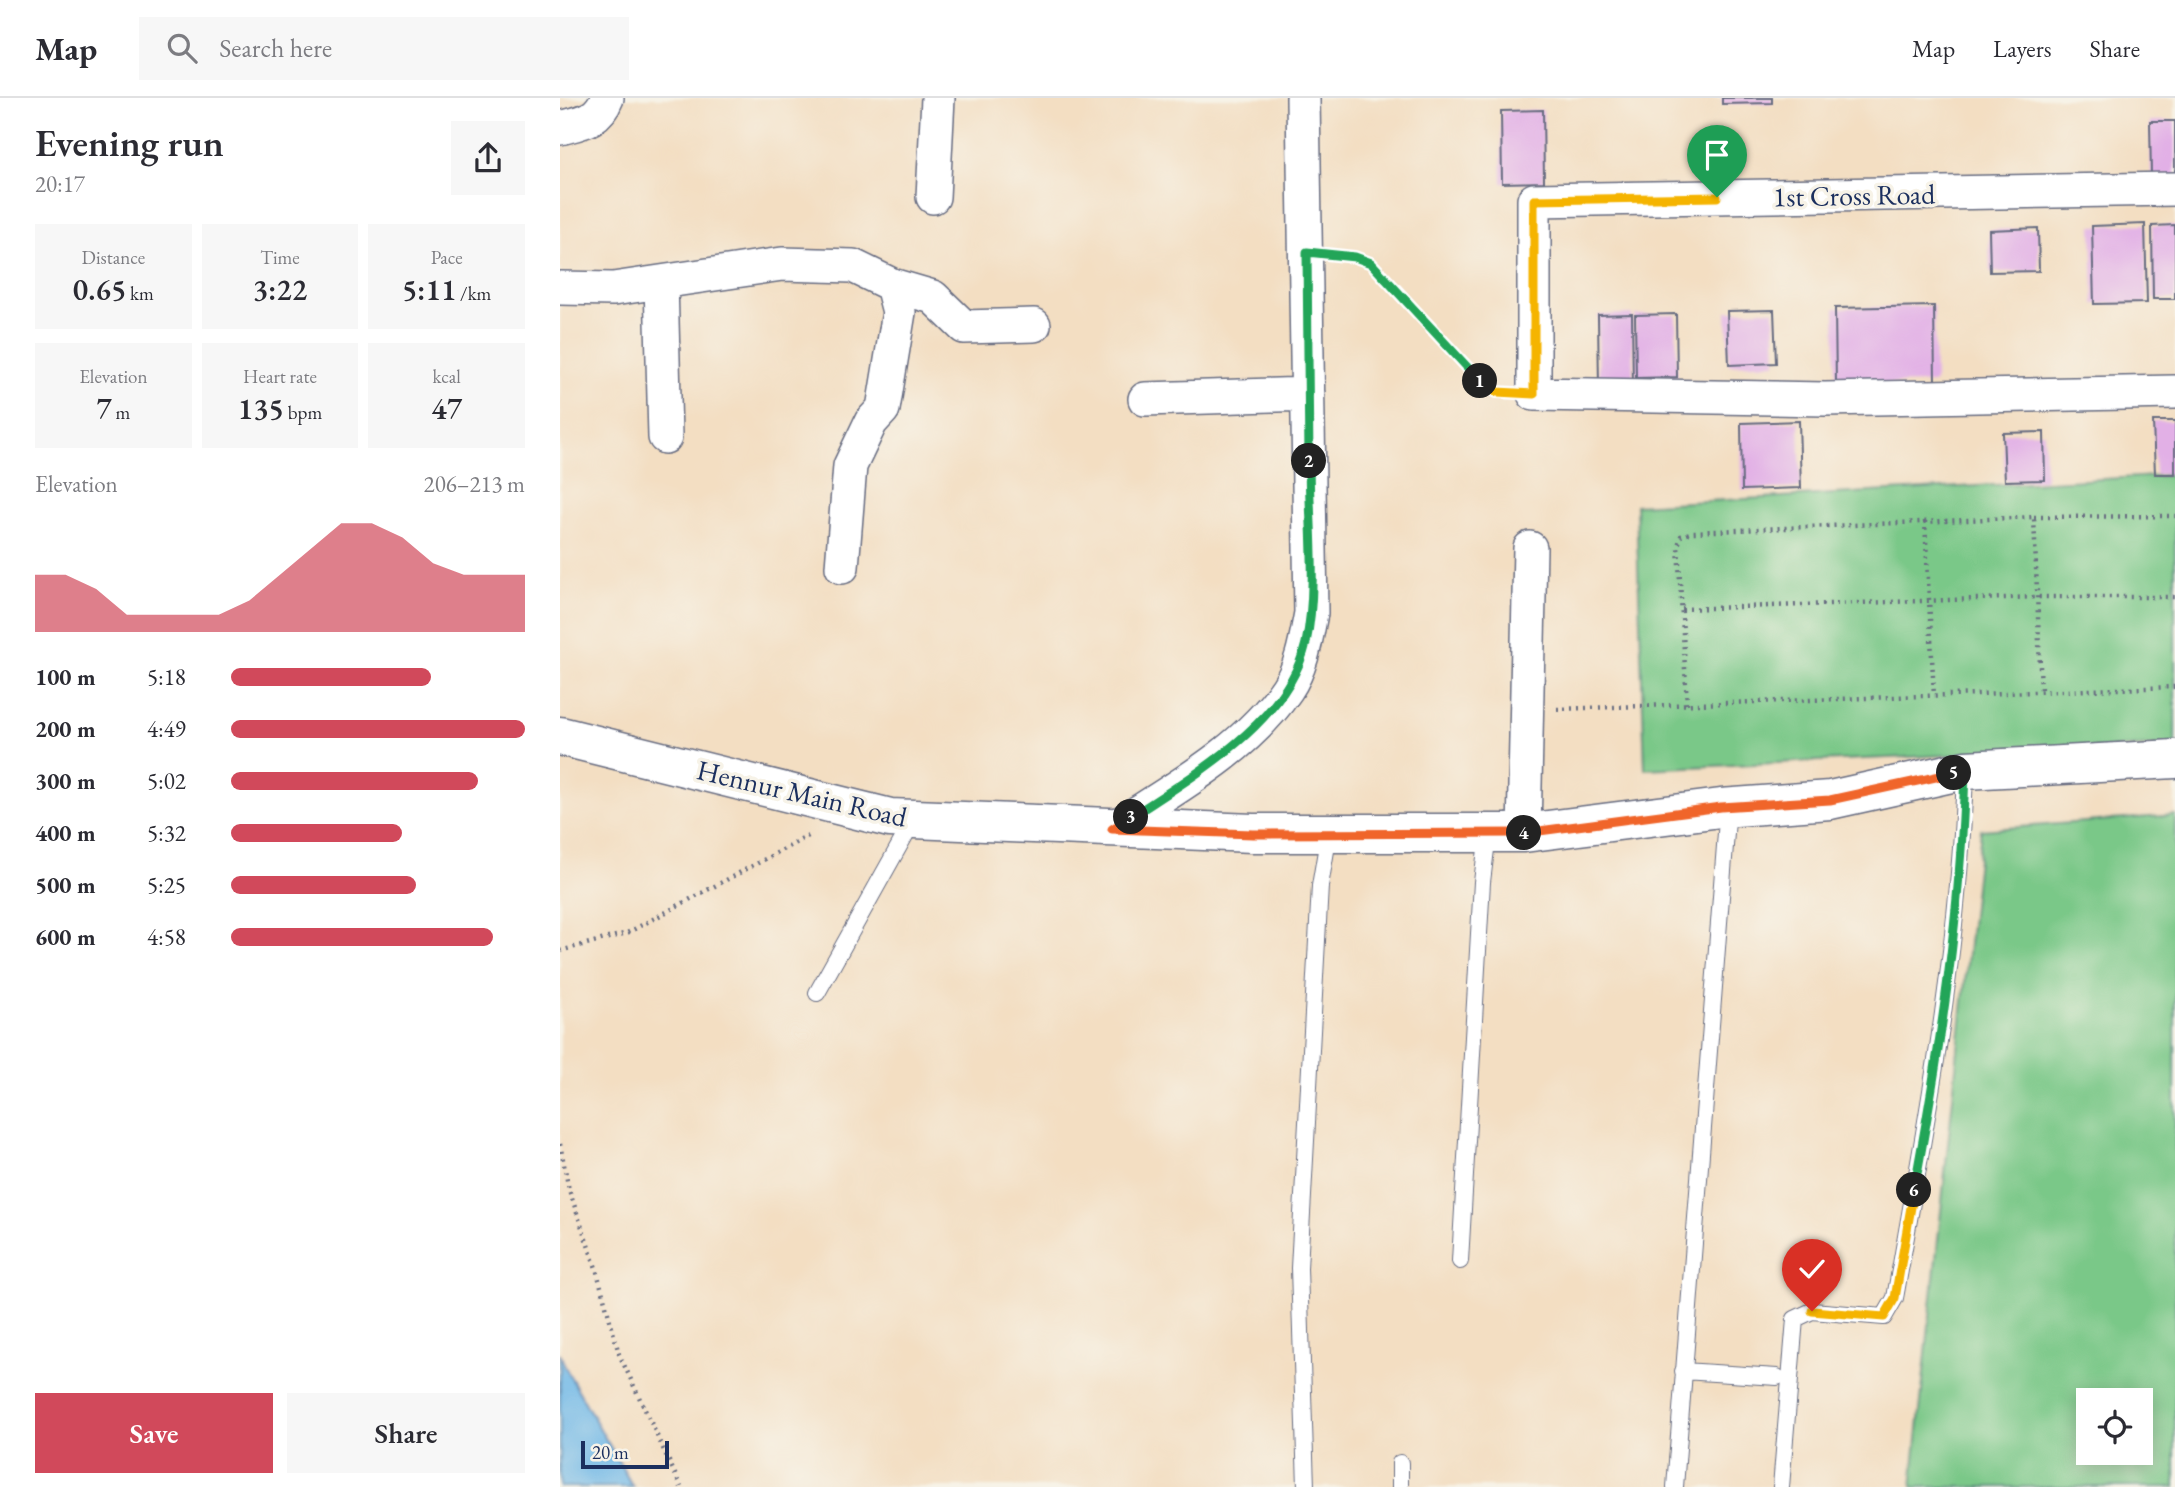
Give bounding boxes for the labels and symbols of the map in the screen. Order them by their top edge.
pin [1687,125,1747,197]
street label: 1st Cross Road [1773,176,1936,214]
pin: 1 [1462,364,1497,398]
pin: 2 [1292,444,1326,478]
street label: Hennur Main Road [693,751,911,835]
pin: 5 [1936,756,1972,790]
pin: 3 [1114,800,1148,834]
pin: 4 [1506,816,1542,850]
pin: 6 [1896,1172,1932,1208]
pin [1782,1239,1842,1311]
scale bar [581,1438,668,1470]

